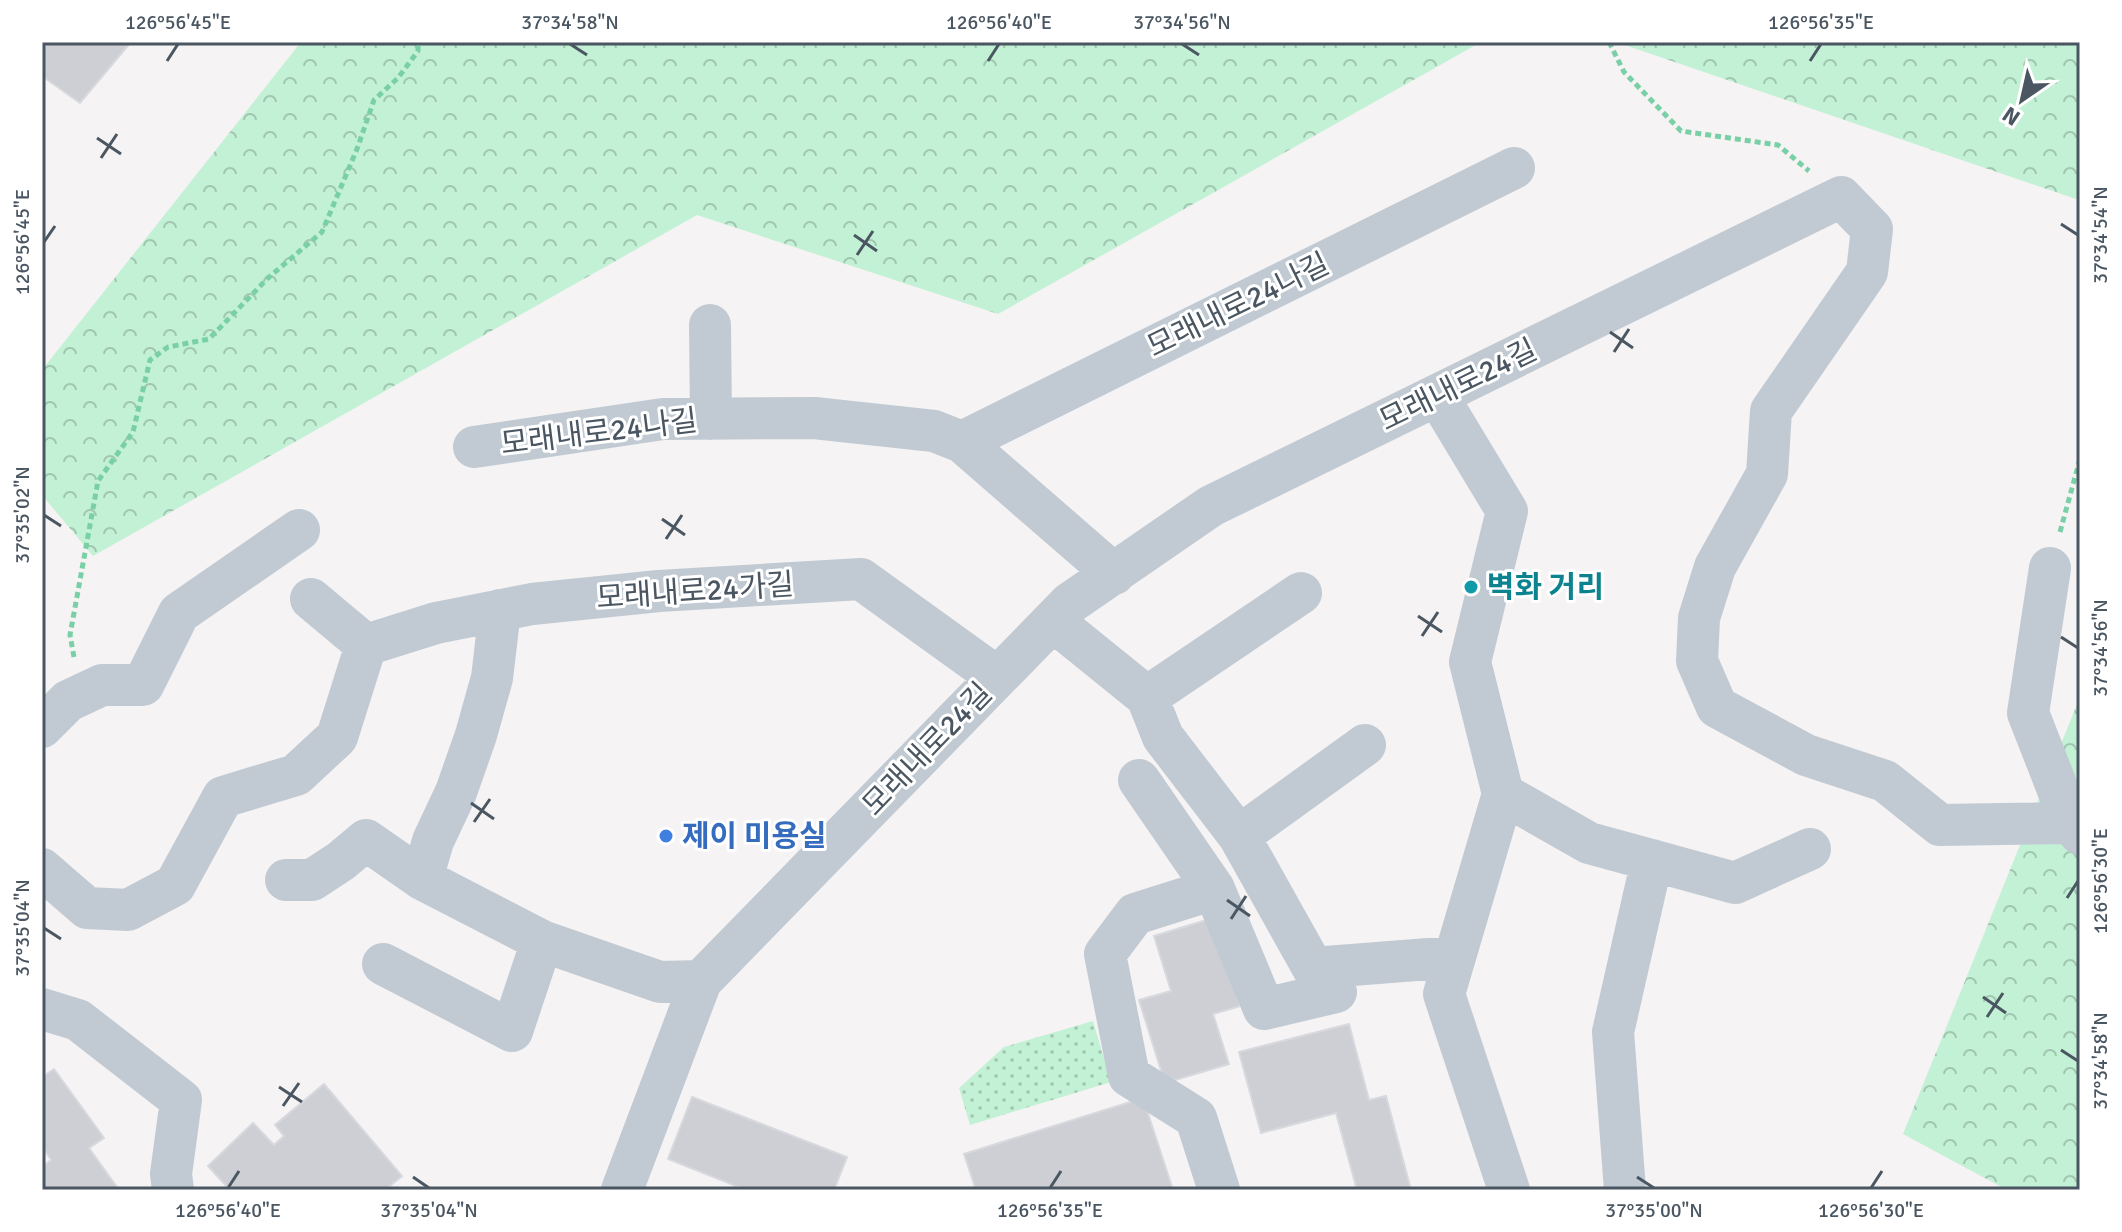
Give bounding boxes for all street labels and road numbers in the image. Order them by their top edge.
street label: 모래내로24나길 [1141,245,1335,365]
street label: 모래내로24길 [1374,331,1543,439]
street label: 모래내로24나길 [499,402,700,463]
street label: 모래내로24가길 [595,566,795,617]
street label: 모래내로24길 [855,675,1000,823]

